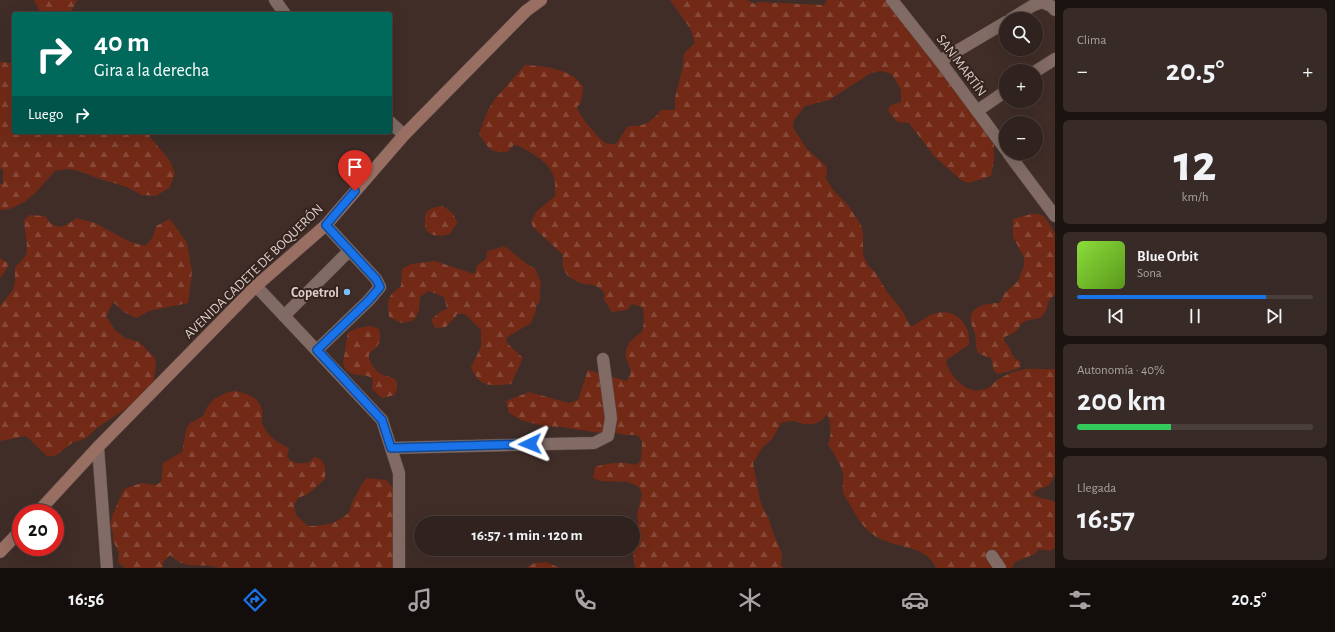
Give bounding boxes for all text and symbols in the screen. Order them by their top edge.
map controls [999,12,1043,160]
button: search [999,12,1043,56]
icon: right [28,28,80,80]
text: 40 m [94,29,150,57]
street label: SAN MARTÍN [934,30,991,99]
text: Clima [1077,34,1107,47]
text: 20.5° [1166,56,1224,86]
text: − [1077,60,1088,82]
text: + [1302,60,1313,82]
text: Gira a la derecha [94,62,209,80]
button: + [999,64,1043,108]
icon: right [71,104,93,126]
text: Luego [28,107,63,122]
button: − [999,116,1043,160]
text: 12 [1173,138,1217,190]
pin [338,150,372,191]
icon: arrive [344,156,366,178]
text: km/h [1182,191,1208,204]
street label: AVENIDA CADETE DE BOQUERÓN [179,200,326,342]
text: Blue Orbit [1137,249,1198,264]
text: Sona [1137,267,1162,280]
place label: Copetrol [291,286,339,300]
marker: Copetrol [342,287,352,297]
icon: previous [1105,305,1127,327]
icon: pause [1184,305,1206,327]
icon: next [1263,305,1285,327]
text: Autonomía · 40% [1077,364,1165,377]
text: 200 km [1077,386,1166,416]
position arrow [509,423,551,465]
text: Llegada [1077,482,1116,495]
speed limit sign: 20 [12,504,64,556]
text: 16:57 [1077,504,1135,534]
text: 16:57 · 1 min · 120 m [471,528,583,543]
icon: directions [241,586,269,614]
icon: music [406,586,434,614]
icon: phone [571,586,599,614]
icon: climate [736,586,764,614]
icon: car [901,586,929,614]
icon: filters [1066,586,1094,614]
text: 16:56 [69,591,104,609]
text: 20.5° [1231,591,1266,609]

